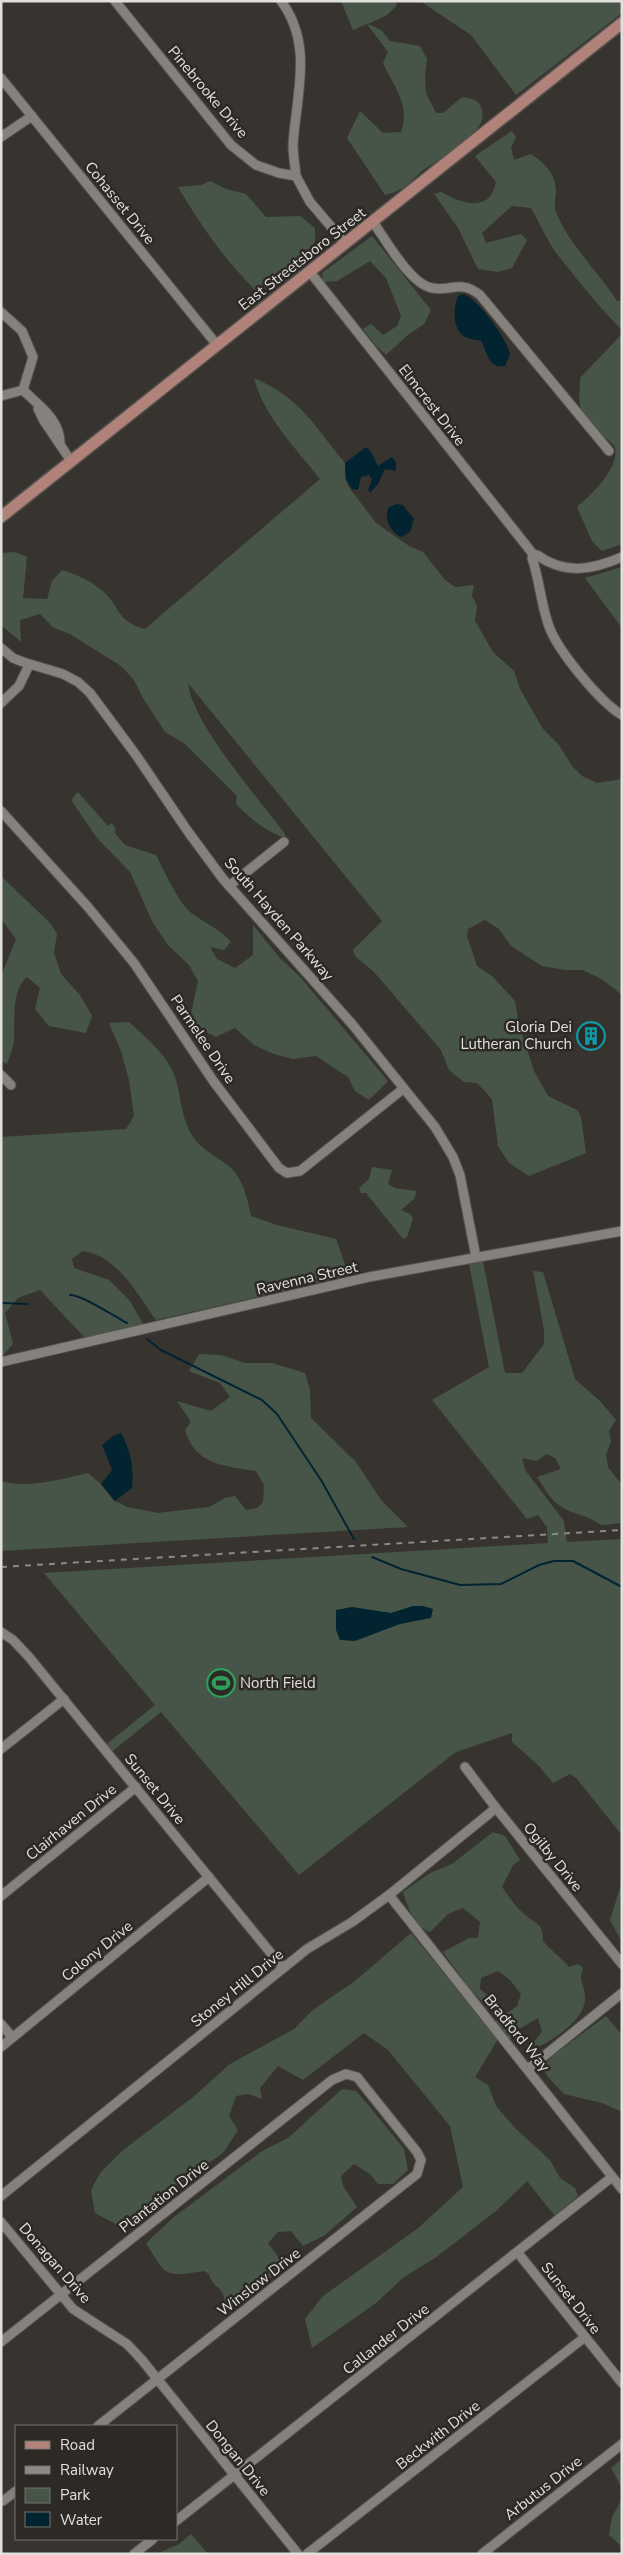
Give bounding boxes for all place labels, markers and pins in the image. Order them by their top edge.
place label: Gloria Dei Lutheran Church [460,1017,572,1054]
building icon: Gloria Dei Lutheran Church [576,1021,606,1051]
sports icon: North Field [206,1668,236,1698]
place label: North Field [240,1673,316,1693]

